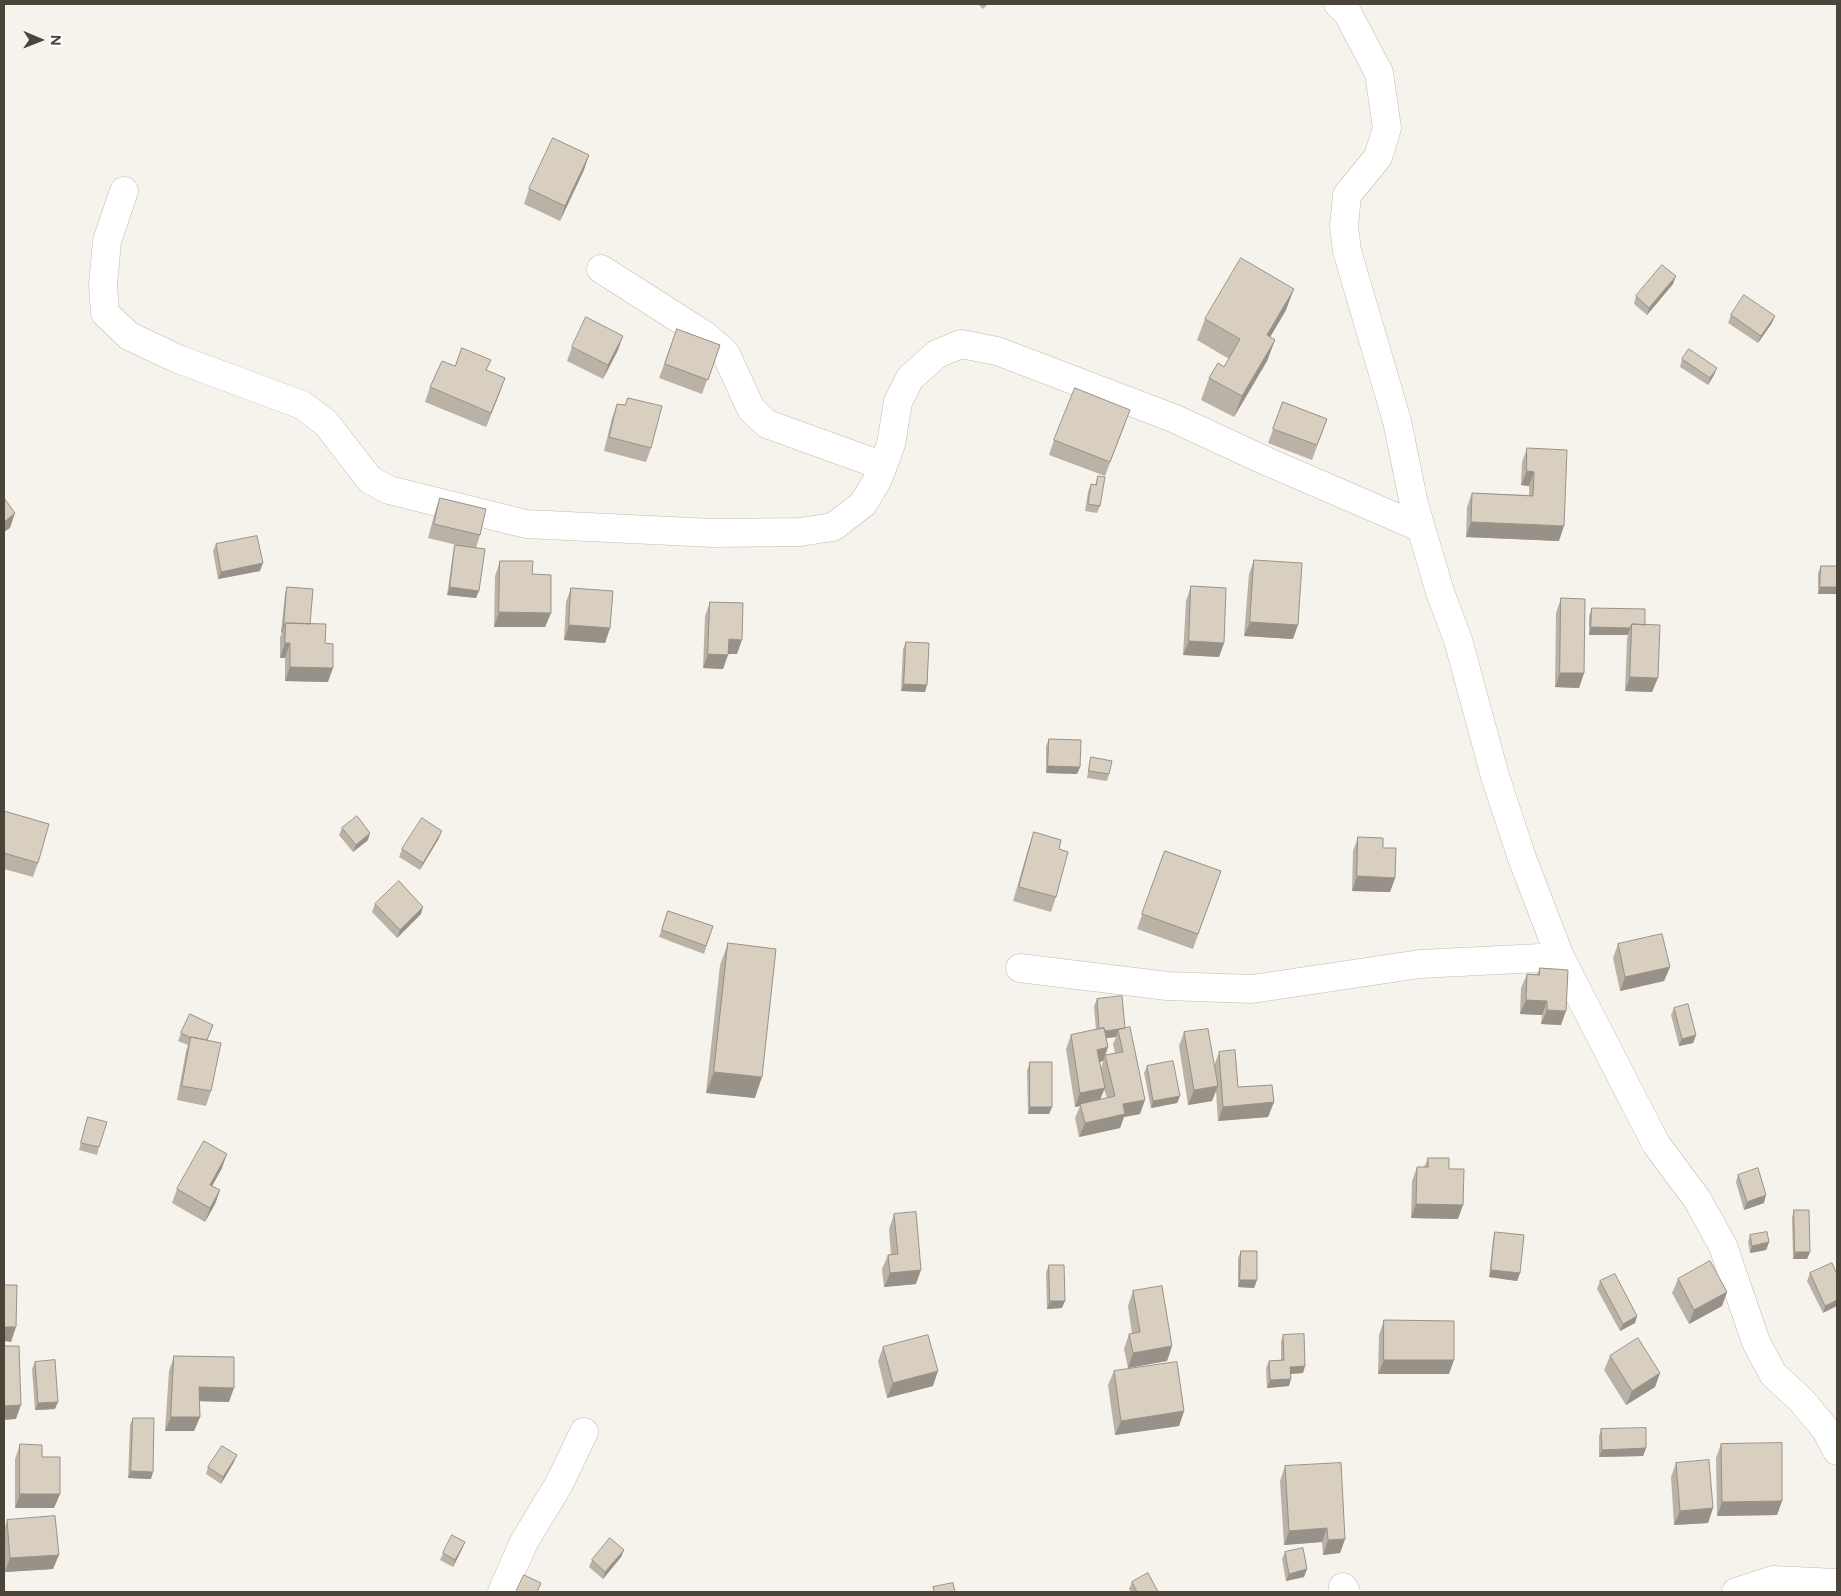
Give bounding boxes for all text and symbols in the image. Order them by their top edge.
north arrow [15,15,65,65]
text: N [47,35,64,46]

